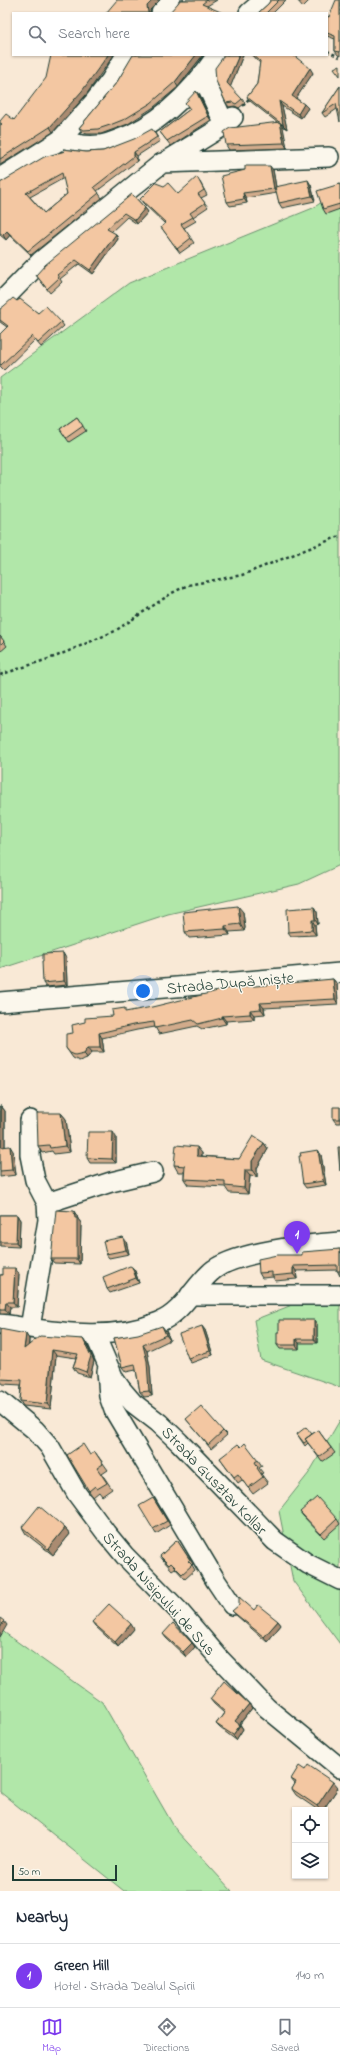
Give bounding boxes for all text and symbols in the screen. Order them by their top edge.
search box [12,12,328,56]
icon: search [26,23,48,45]
text: Search here [58,23,130,45]
street label: Strada După Iniște [165,966,296,1002]
your location [133,981,153,1001]
pin: 1 [284,1221,310,1254]
street label: Strada Gusztav Kollar [155,1421,272,1541]
street label: Strada Nisipului de Sus [96,1527,221,1662]
map controls [292,1807,328,1879]
button: locate [292,1807,328,1843]
button: layers [292,1843,328,1879]
scale bar [12,1863,117,1882]
text: 50 m [18,1864,40,1880]
text: Nearby [16,1905,68,1930]
text: Green Hill [54,1955,109,1977]
text: 1 [27,1966,31,1985]
text: 140 m [296,1966,324,1985]
text: Hotel · Strada Dealul Spirii [54,1977,195,1996]
tab: Map [41,2016,63,2056]
tab: Directions [144,2016,189,2056]
tab: Saved [271,2016,299,2056]

